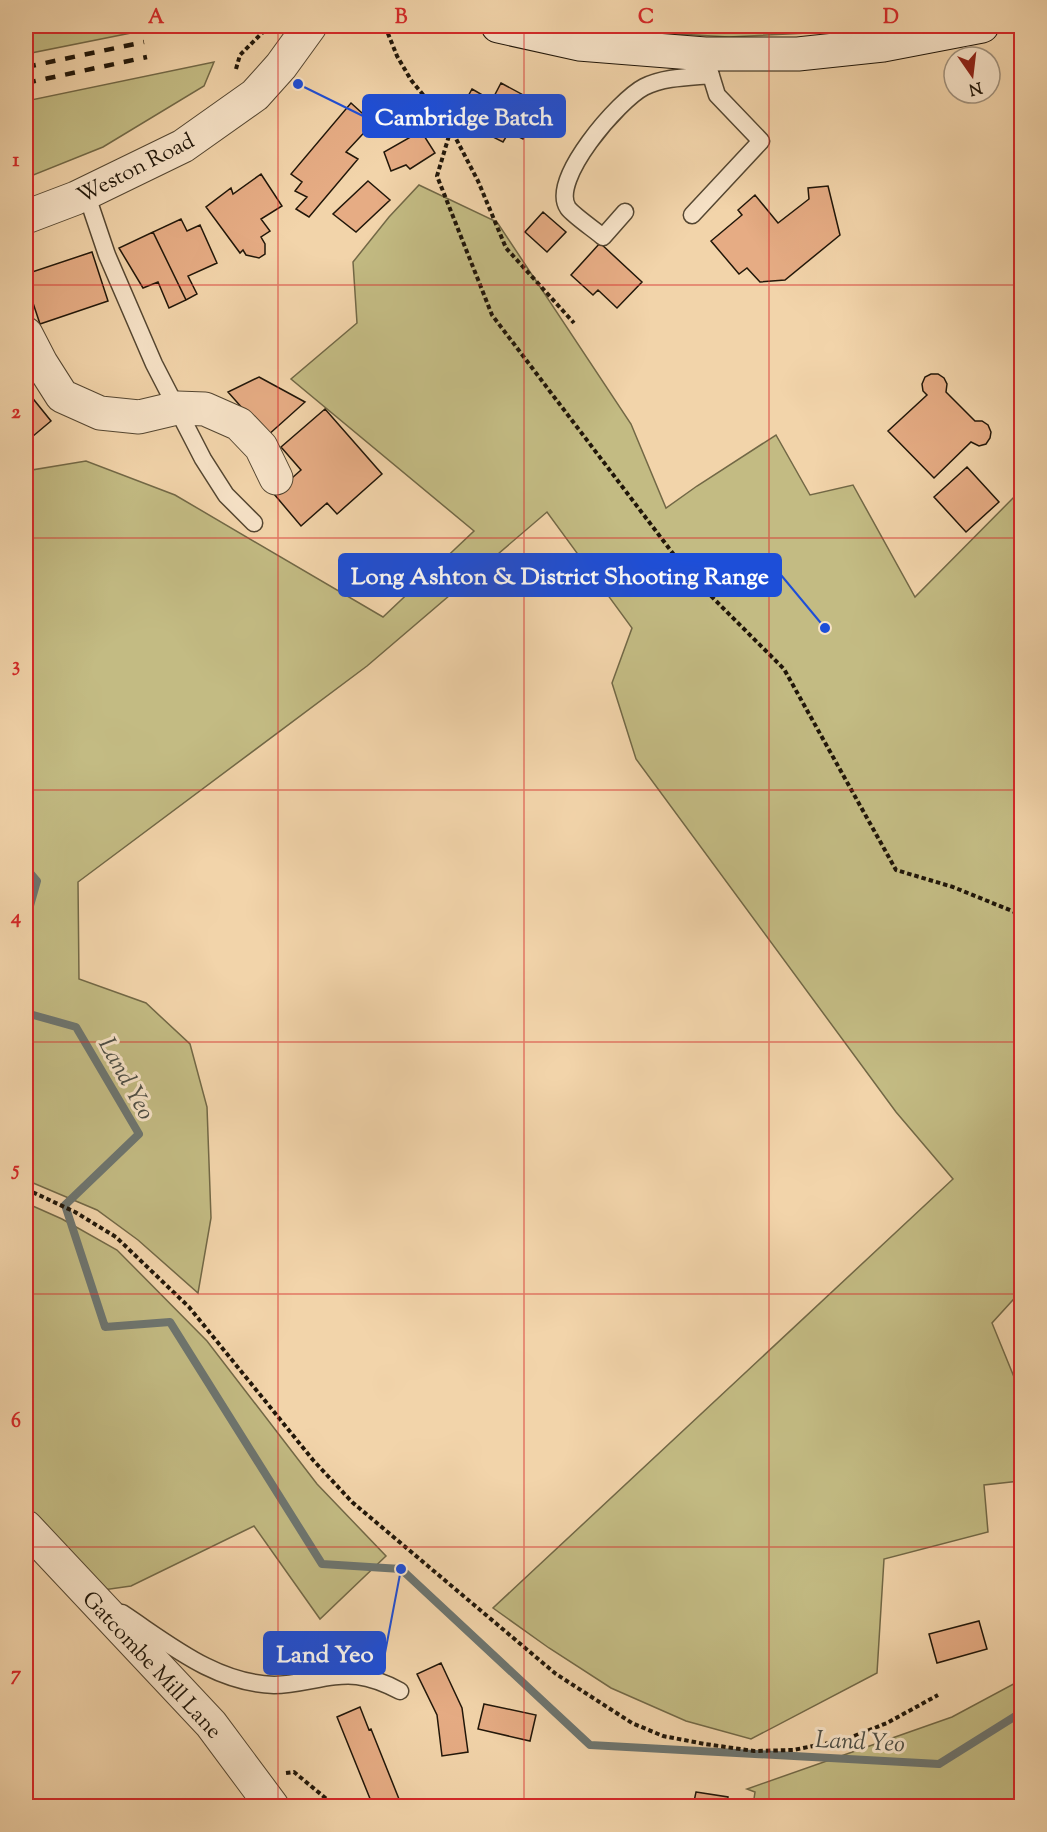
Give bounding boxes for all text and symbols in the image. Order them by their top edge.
text: A [148,4,165,33]
text: B [395,4,408,33]
text: C [638,4,654,33]
text: D [883,4,899,33]
north arrow [942,45,1002,105]
text: N [966,74,984,100]
callout: Cambridge Batch [363,95,565,137]
text: Cambridge Batch [375,102,554,136]
street label: Weston Road [72,126,201,213]
text: 1 [13,147,20,176]
text: 2 [11,399,21,428]
callout: Long Ashton & District Shooting Range [339,554,781,596]
text: Long Ashton & District Shooting Range [351,561,769,595]
text: 3 [12,652,20,681]
text: 4 [10,904,21,933]
water label: Land Yeo [89,1031,162,1126]
text: 5 [11,1156,20,1185]
text: 6 [11,1408,21,1437]
street label: Gatcombe Mill Lane [74,1585,228,1747]
callout: Land Yeo [264,1632,385,1674]
text: Land Yeo [276,1639,374,1673]
text: 7 [11,1661,22,1690]
water label: Land Yeo [814,1724,906,1762]

